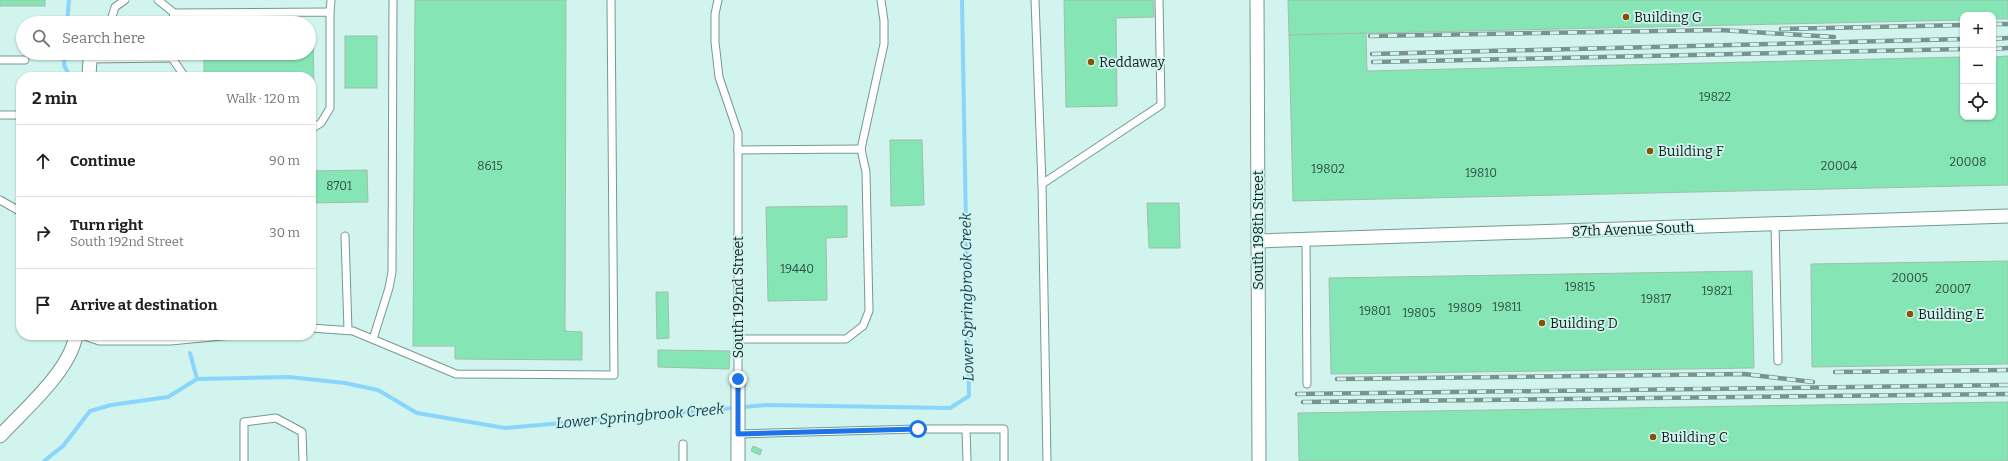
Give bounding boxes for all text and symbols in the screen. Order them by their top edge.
place label: Building G [1634,9,1702,26]
marker: Building G [1621,12,1631,22]
map controls [1960,12,1996,120]
button: + [1960,12,1996,48]
search box [16,16,316,60]
icon: search [30,27,52,49]
text: Search here [62,29,145,47]
button: − [1960,48,1996,84]
place label: Reddaway [1099,54,1165,71]
marker: Reddaway [1086,57,1096,67]
button: locate [1960,84,1996,120]
text: 2 min [32,88,77,109]
house number: 19822 [1699,90,1731,104]
text: Walk · 120 m [226,91,300,106]
place label: Building F [1658,143,1724,160]
marker: Building F [1645,146,1655,156]
icon: ahead [32,150,54,172]
text: Continue [70,152,136,170]
text: 90 m [269,153,300,168]
house number: 20008 [1950,155,1986,169]
house number: 8615 [477,159,503,173]
house number: 20004 [1821,159,1857,173]
house number: 19802 [1311,162,1345,176]
house number: 19810 [1465,166,1497,180]
street label: South 198th Street [1250,170,1267,290]
house number: 8701 [326,179,352,193]
water label: Lower Springbrook Creek [957,211,977,382]
text: Turn right [70,216,143,234]
street label: 87th Avenue South [1572,219,1695,240]
icon: right [32,222,54,244]
text: 30 m [269,225,300,240]
text: South 192nd Street [70,234,184,249]
street label: South 192nd Street [730,236,747,358]
house number: 19440 [780,262,814,276]
house number: 20005 [1892,271,1928,285]
house number: 19815 [1565,280,1595,294]
house number: 20007 [1935,282,1971,296]
house number: 19821 [1702,284,1732,298]
house number: 19817 [1641,292,1671,306]
icon: arrive [32,294,54,316]
text: Arrive at destination [70,296,217,314]
house number: 19811 [1493,300,1522,314]
house number: 19809 [1448,301,1482,315]
house number: 19801 [1359,304,1391,318]
house number: 19805 [1402,306,1436,320]
place label: Building E [1918,306,1984,323]
marker: Building E [1905,309,1915,319]
place label: Building D [1550,315,1618,332]
marker: Building D [1537,318,1547,328]
route end [729,370,747,388]
water label: Lower Springbrook Creek [555,400,726,432]
route start [909,420,927,438]
place label: Building C [1661,429,1728,446]
marker: Building C [1648,432,1658,442]

